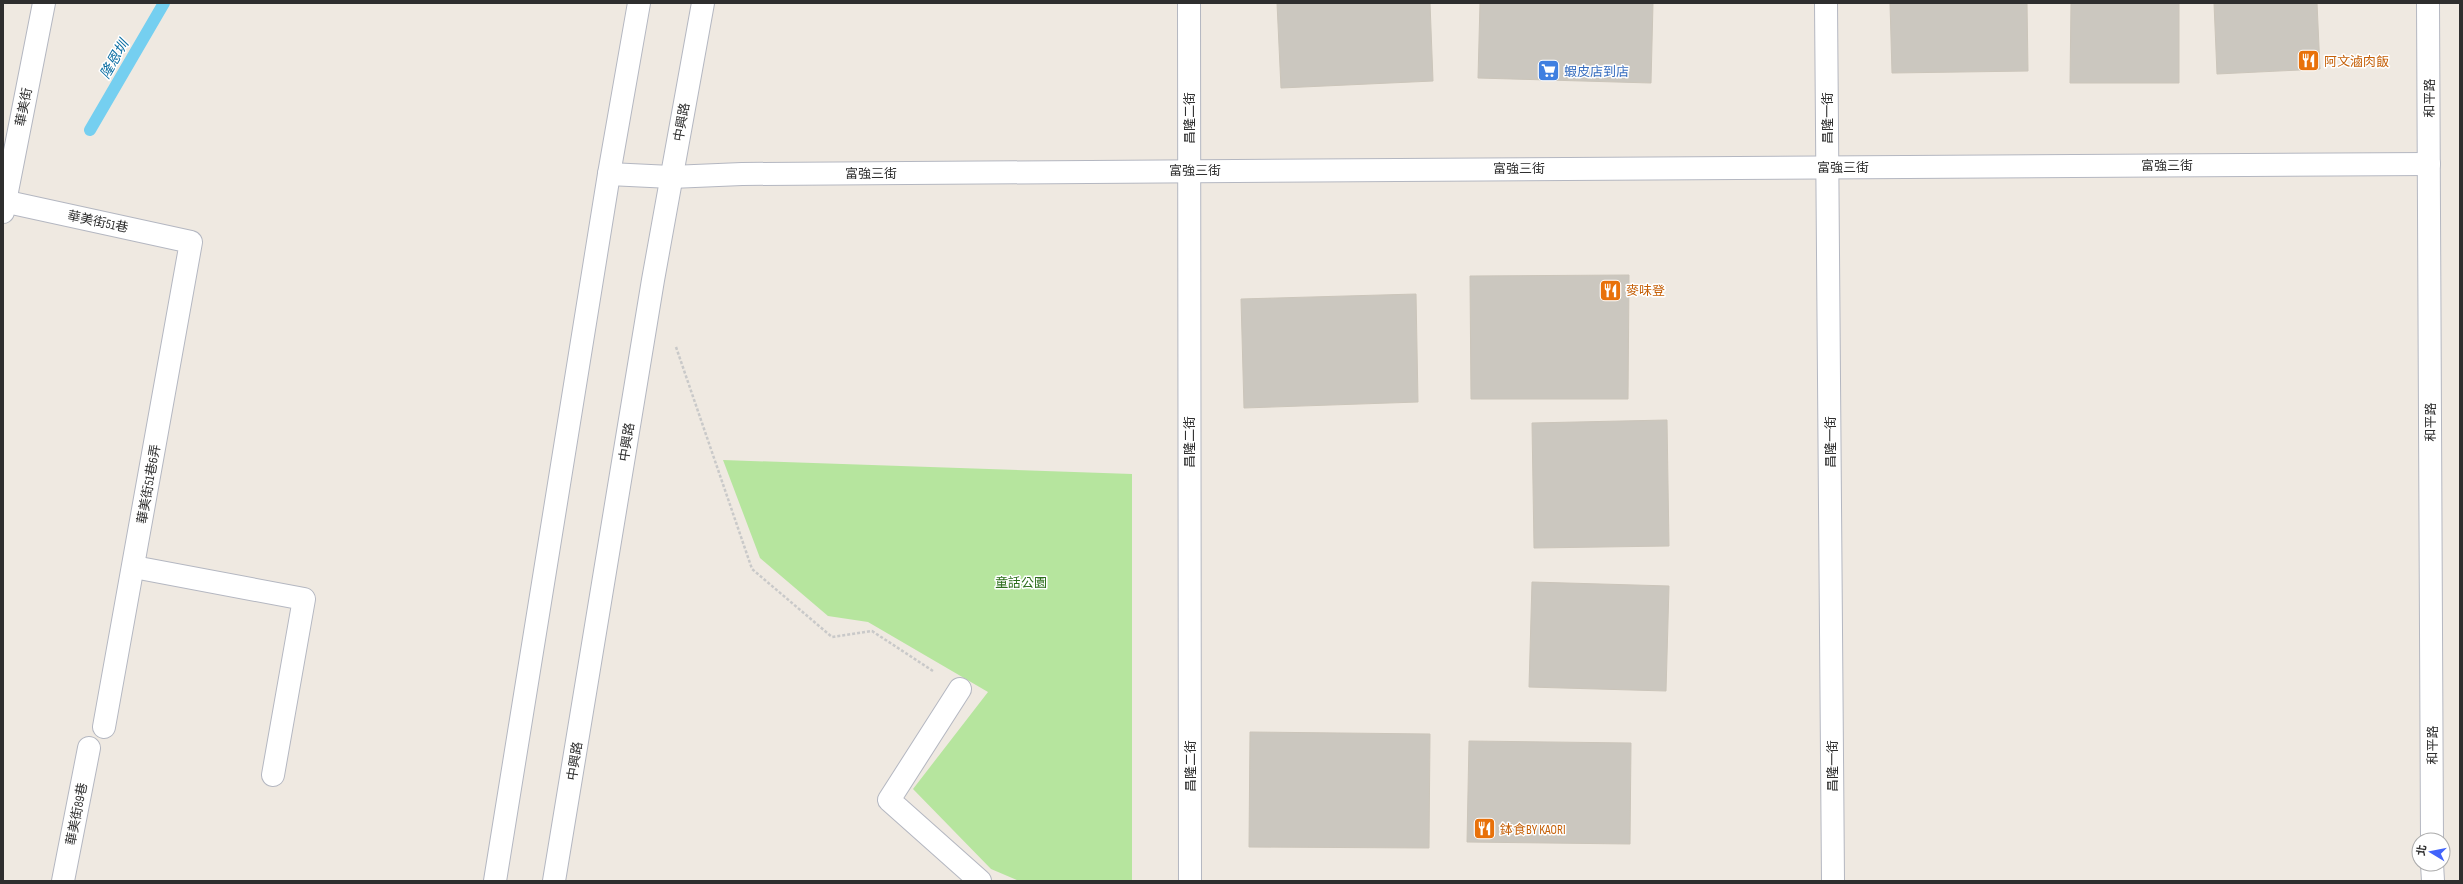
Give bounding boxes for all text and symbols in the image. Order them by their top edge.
water label: 隆恩圳 [97,35,133,82]
restaurant icon: 阿文滷肉飯 [2295,48,2321,74]
place label: 阿文滷肉飯 [2324,54,2389,70]
supermarket icon: 蝦皮店到店 [1536,58,1562,84]
place label: 蝦皮店到店 [1564,64,1629,80]
street label: 和平路 [2422,78,2438,118]
street label: 華美街 [12,87,36,128]
street label: 昌隆二街 [1182,92,1198,144]
street label: 昌隆一街 [1820,92,1836,144]
street label: 中興路 [671,102,693,143]
street label: 富強三街 [2141,158,2193,174]
street label: 富強三街 [1817,160,1869,176]
street label: 富強三街 [1493,161,1545,177]
street label: 富強三街 [1169,163,1221,179]
street label: 富強三街 [845,166,897,182]
street label: 華美街51巷 [66,208,130,236]
restaurant icon: 麥味登 [1597,277,1623,303]
place label: 麥味登 [1626,283,1665,299]
street label: 和平路 [2423,402,2439,442]
street label: 昌隆二街 [1182,416,1198,468]
street label: 昌隆一街 [1823,416,1839,468]
street label: 中興路 [616,422,638,463]
street label: 華美街51巷6弄 [134,443,164,525]
park label: 童話公園 [995,575,1047,591]
street label: 和平路 [2425,725,2441,765]
street label: 昌隆二街 [1183,740,1199,792]
street label: 昌隆一街 [1825,740,1841,792]
street label: 中興路 [564,741,586,782]
street label: 華美街89巷 [63,782,91,847]
restaurant icon: 鉢食BY KAORI [1471,816,1497,842]
place label: 鉢食BY KAORI [1500,822,1566,838]
north arrow [2411,832,2451,872]
text: 北 [2414,844,2429,857]

